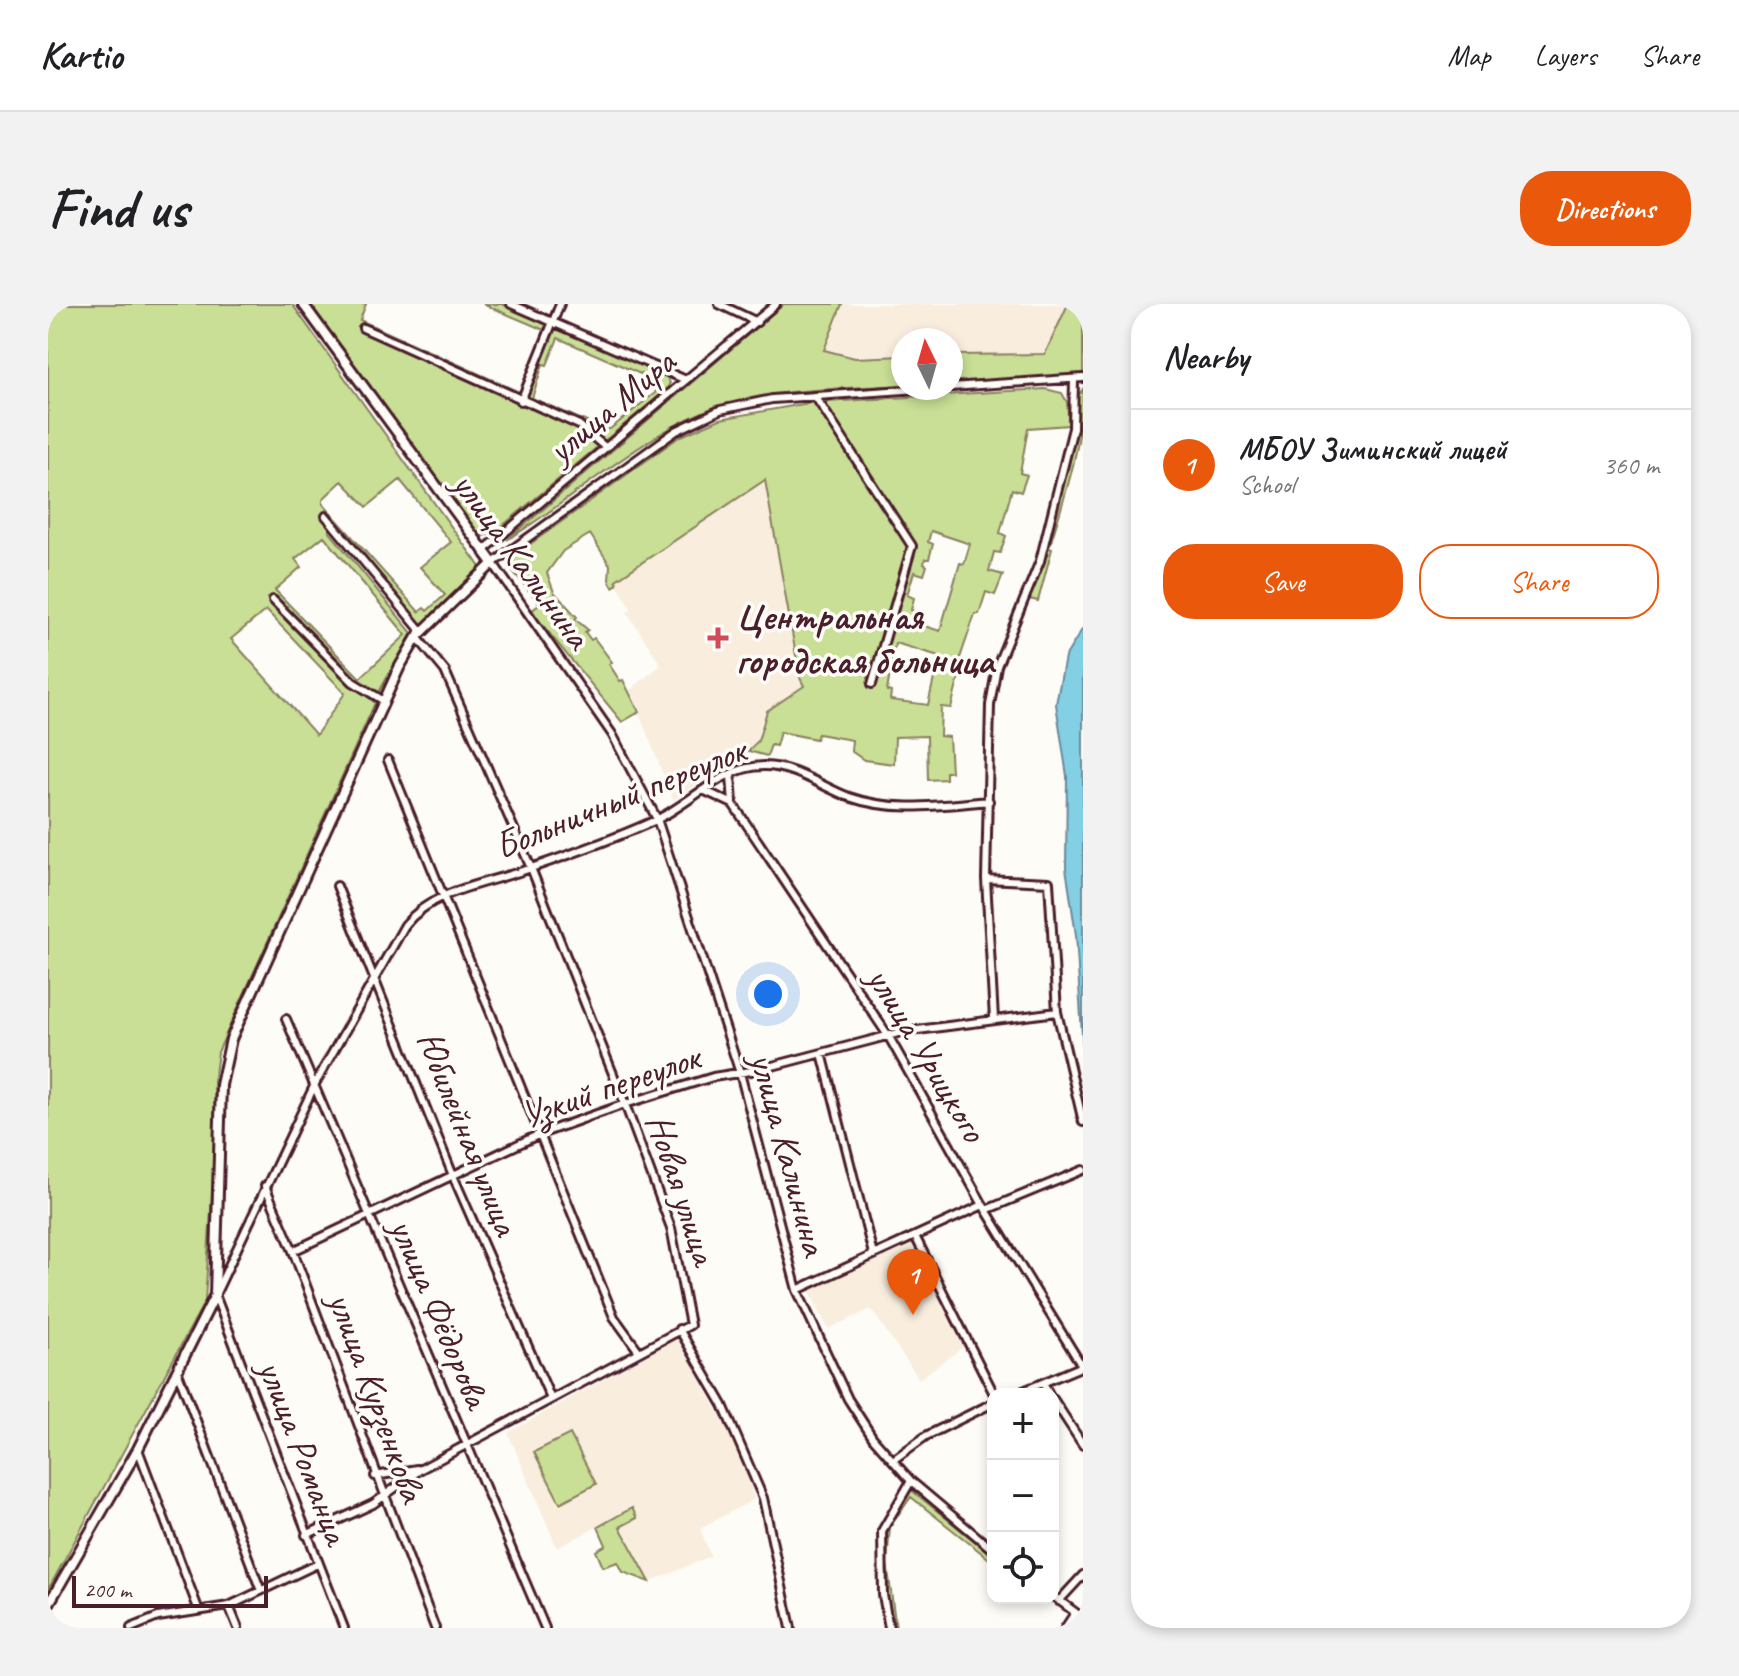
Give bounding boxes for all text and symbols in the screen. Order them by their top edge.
text: Kartio [40,32,122,79]
text: Map [1448,38,1491,73]
text: Layers [1535,38,1596,73]
text: Share [1640,38,1699,73]
button: Directions [1520,171,1691,246]
text: Find us [48,173,188,244]
north arrow [891,328,963,400]
text: Nearby [1163,335,1249,378]
street label: улица Мира [536,337,687,474]
text: МБОУ Зиминский лицей [1239,430,1507,468]
text: 1 [1183,449,1195,482]
text: 360 m [1603,449,1659,482]
street label: улица Калинина [441,461,603,660]
text: School [1239,468,1295,501]
button: Save [1163,544,1403,619]
button: Share [1419,544,1659,619]
place label: Центральная городская больница [736,593,997,684]
marker: Центральная городская больница [707,627,729,649]
street label: Больничный переулок [488,725,756,870]
street label: улица Урицкого [856,956,998,1151]
your location [748,974,788,1014]
street label: Юбилейная улица [406,1024,531,1244]
street label: Узкий переулок [514,1032,709,1139]
street label: улица Калинина [739,1046,839,1263]
street label: Новая улица [636,1108,729,1273]
street label: улица Фёдорова [378,1209,502,1418]
pin: 1 [887,1249,939,1315]
street label: улица Курзенкова [317,1284,437,1510]
street label: улица Романца [247,1352,362,1554]
map controls [987,1388,1059,1604]
button: + [987,1388,1059,1460]
button: − [987,1460,1059,1532]
button: locate [987,1532,1059,1604]
scale bar [72,1572,268,1608]
text: 200 m [84,1576,131,1604]

